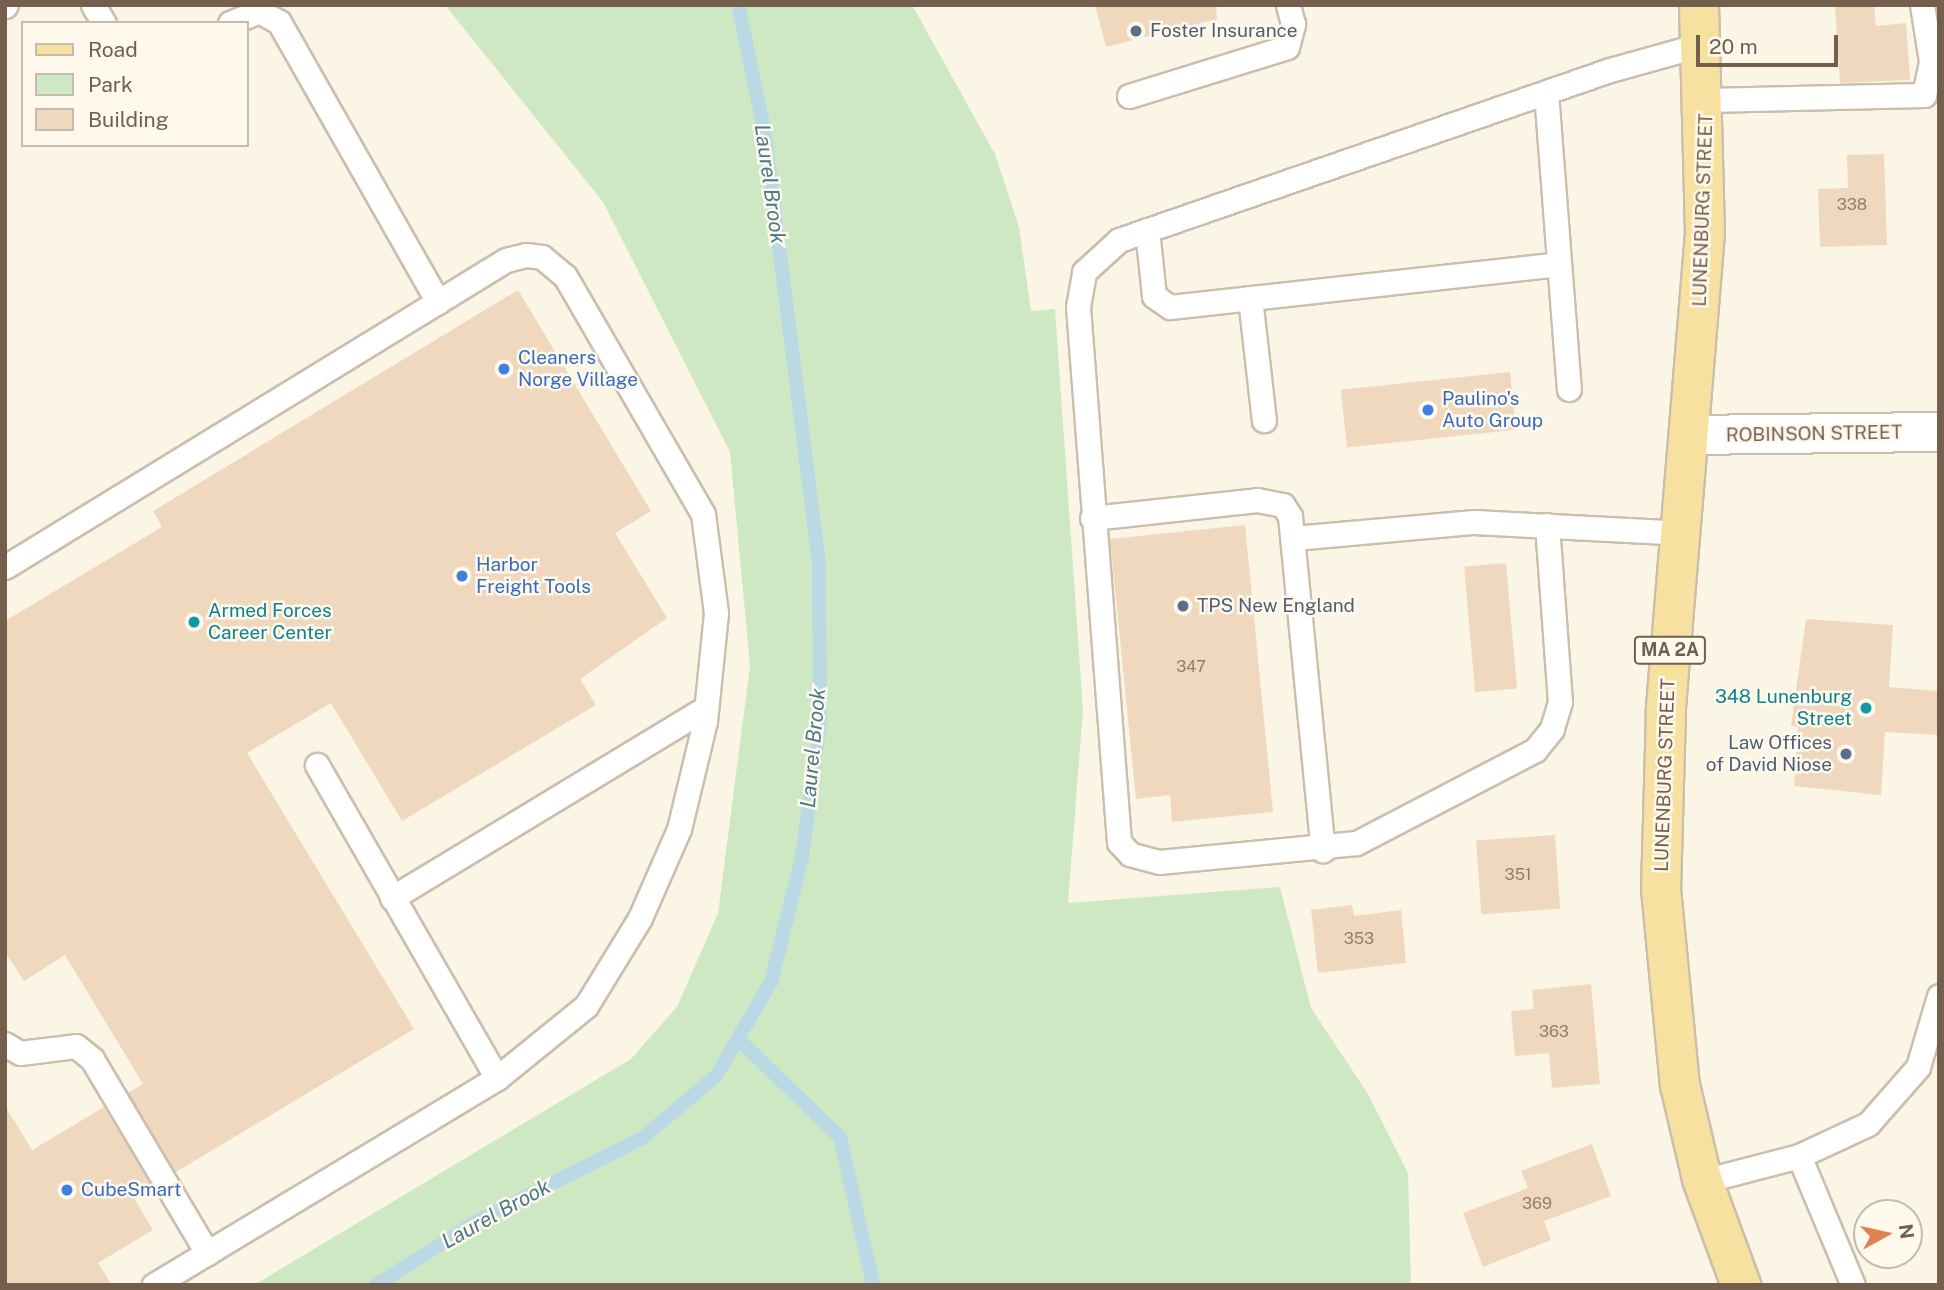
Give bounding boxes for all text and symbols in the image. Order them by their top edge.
place label: Foster Insurance [1150,20,1298,42]
legend [21,21,248,147]
scale bar [1699,21,1841,65]
marker: Foster Insurance [1128,23,1144,39]
text: 20 m [1709,34,1758,59]
text: Road [88,37,138,62]
text: Park [88,72,133,97]
text: Building [88,107,169,132]
street label: LUNENBURG STREET [1688,113,1718,307]
water label: Laurel Brook [749,123,791,245]
house number: 338 [1837,195,1867,215]
place label: Cleaners Norge Village [518,347,638,391]
marker: Cleaners Norge Village [496,361,512,377]
place label: Paulino's Auto Group [1442,388,1543,432]
marker: Paulino's Auto Group [1420,402,1436,418]
street label: ROBINSON STREET [1726,421,1902,447]
place label: Harbor Freight Tools [476,554,591,598]
marker: Harbor Freight Tools [454,568,470,584]
place label: TPS New England [1197,595,1355,617]
marker: TPS New England [1175,598,1191,614]
place label: Armed Forces Career Center [208,600,332,644]
marker: Armed Forces Career Center [186,614,202,630]
road number: MA 2A [1633,636,1707,664]
house number: 347 [1176,657,1206,677]
street label: LUNENBURG STREET [1650,678,1680,872]
place label: 348 Lunenburg Street [1715,686,1852,730]
water label: Laurel Brook [795,687,831,809]
marker: 348 Lunenburg Street [1858,700,1874,716]
place label: Law Offices of David Niose [1706,732,1832,776]
marker: Law Offices of David Niose [1838,746,1854,762]
house number: 351 [1505,865,1531,885]
house number: 353 [1344,929,1374,949]
house number: 363 [1539,1022,1569,1042]
water label: Laurel Brook [437,1174,555,1254]
place label: CubeSmart [81,1179,182,1201]
marker: CubeSmart [59,1182,75,1198]
house number: 369 [1522,1194,1552,1214]
north arrow [1853,1199,1923,1269]
text: N [1895,1222,1919,1240]

